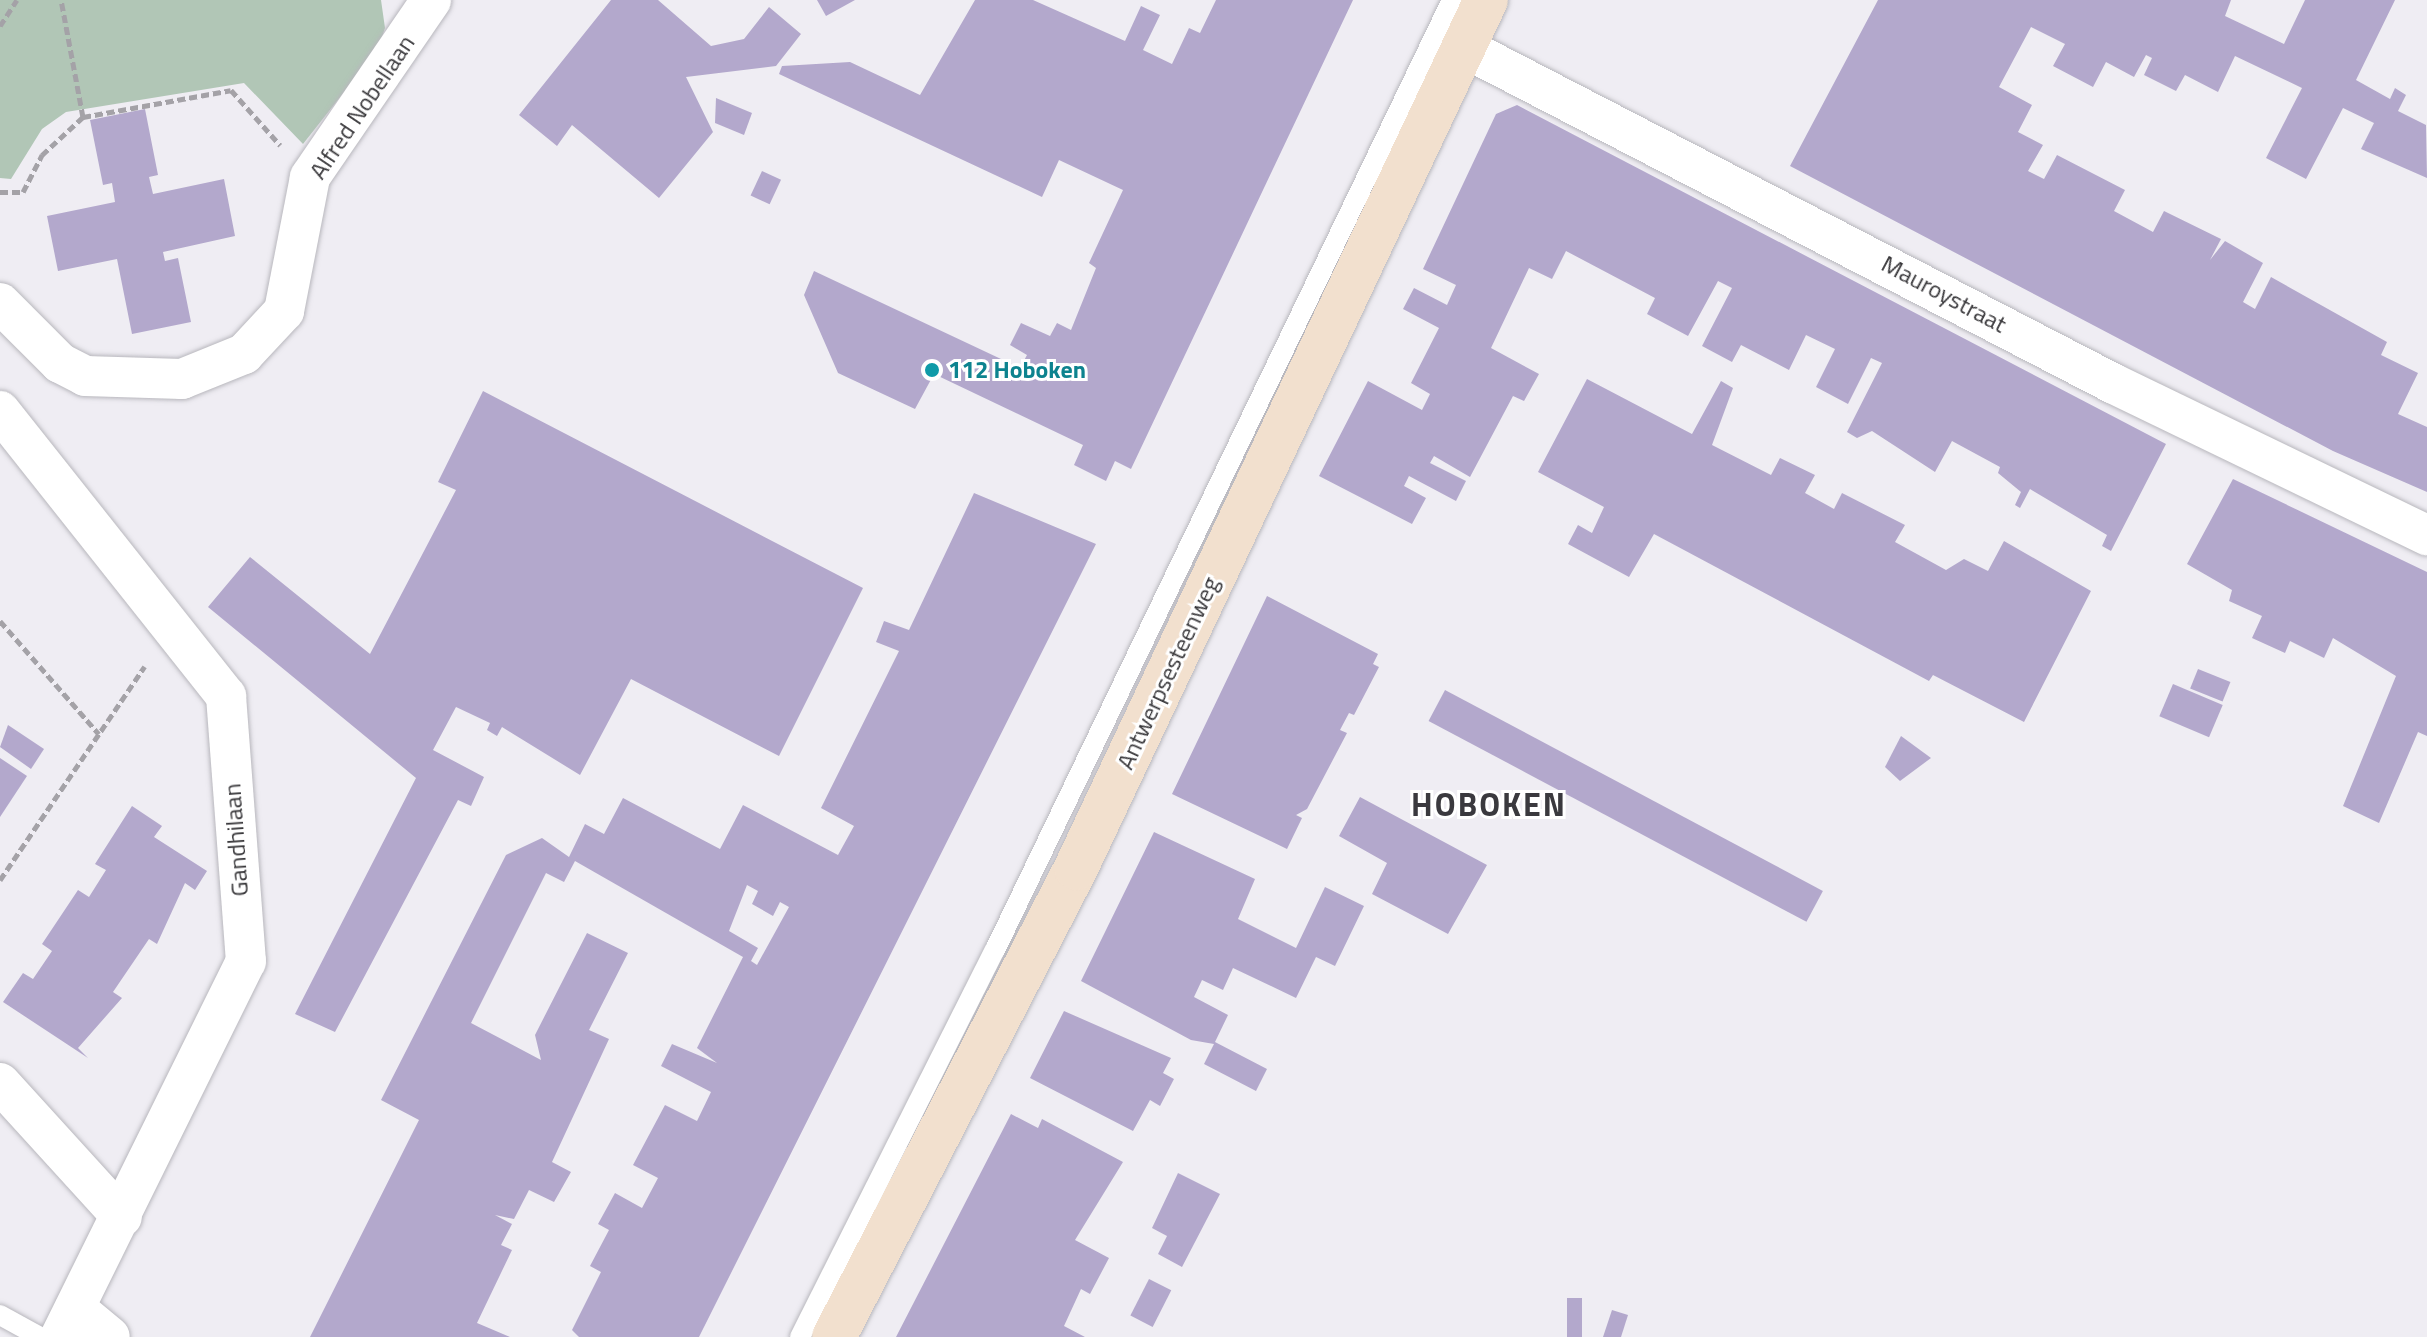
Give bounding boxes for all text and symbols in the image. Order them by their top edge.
street label: Alfred Nobellaan [303,30,421,184]
street label: Mauroystraat [1877,249,2011,339]
place label: 112 Hoboken [948,356,1086,384]
marker: 112 Hoboken [923,361,941,379]
street label: Antwerpsesteenweg [1111,572,1225,774]
street label: Gandhilaan [218,783,254,897]
district label: HOBOKEN [1411,785,1567,823]

